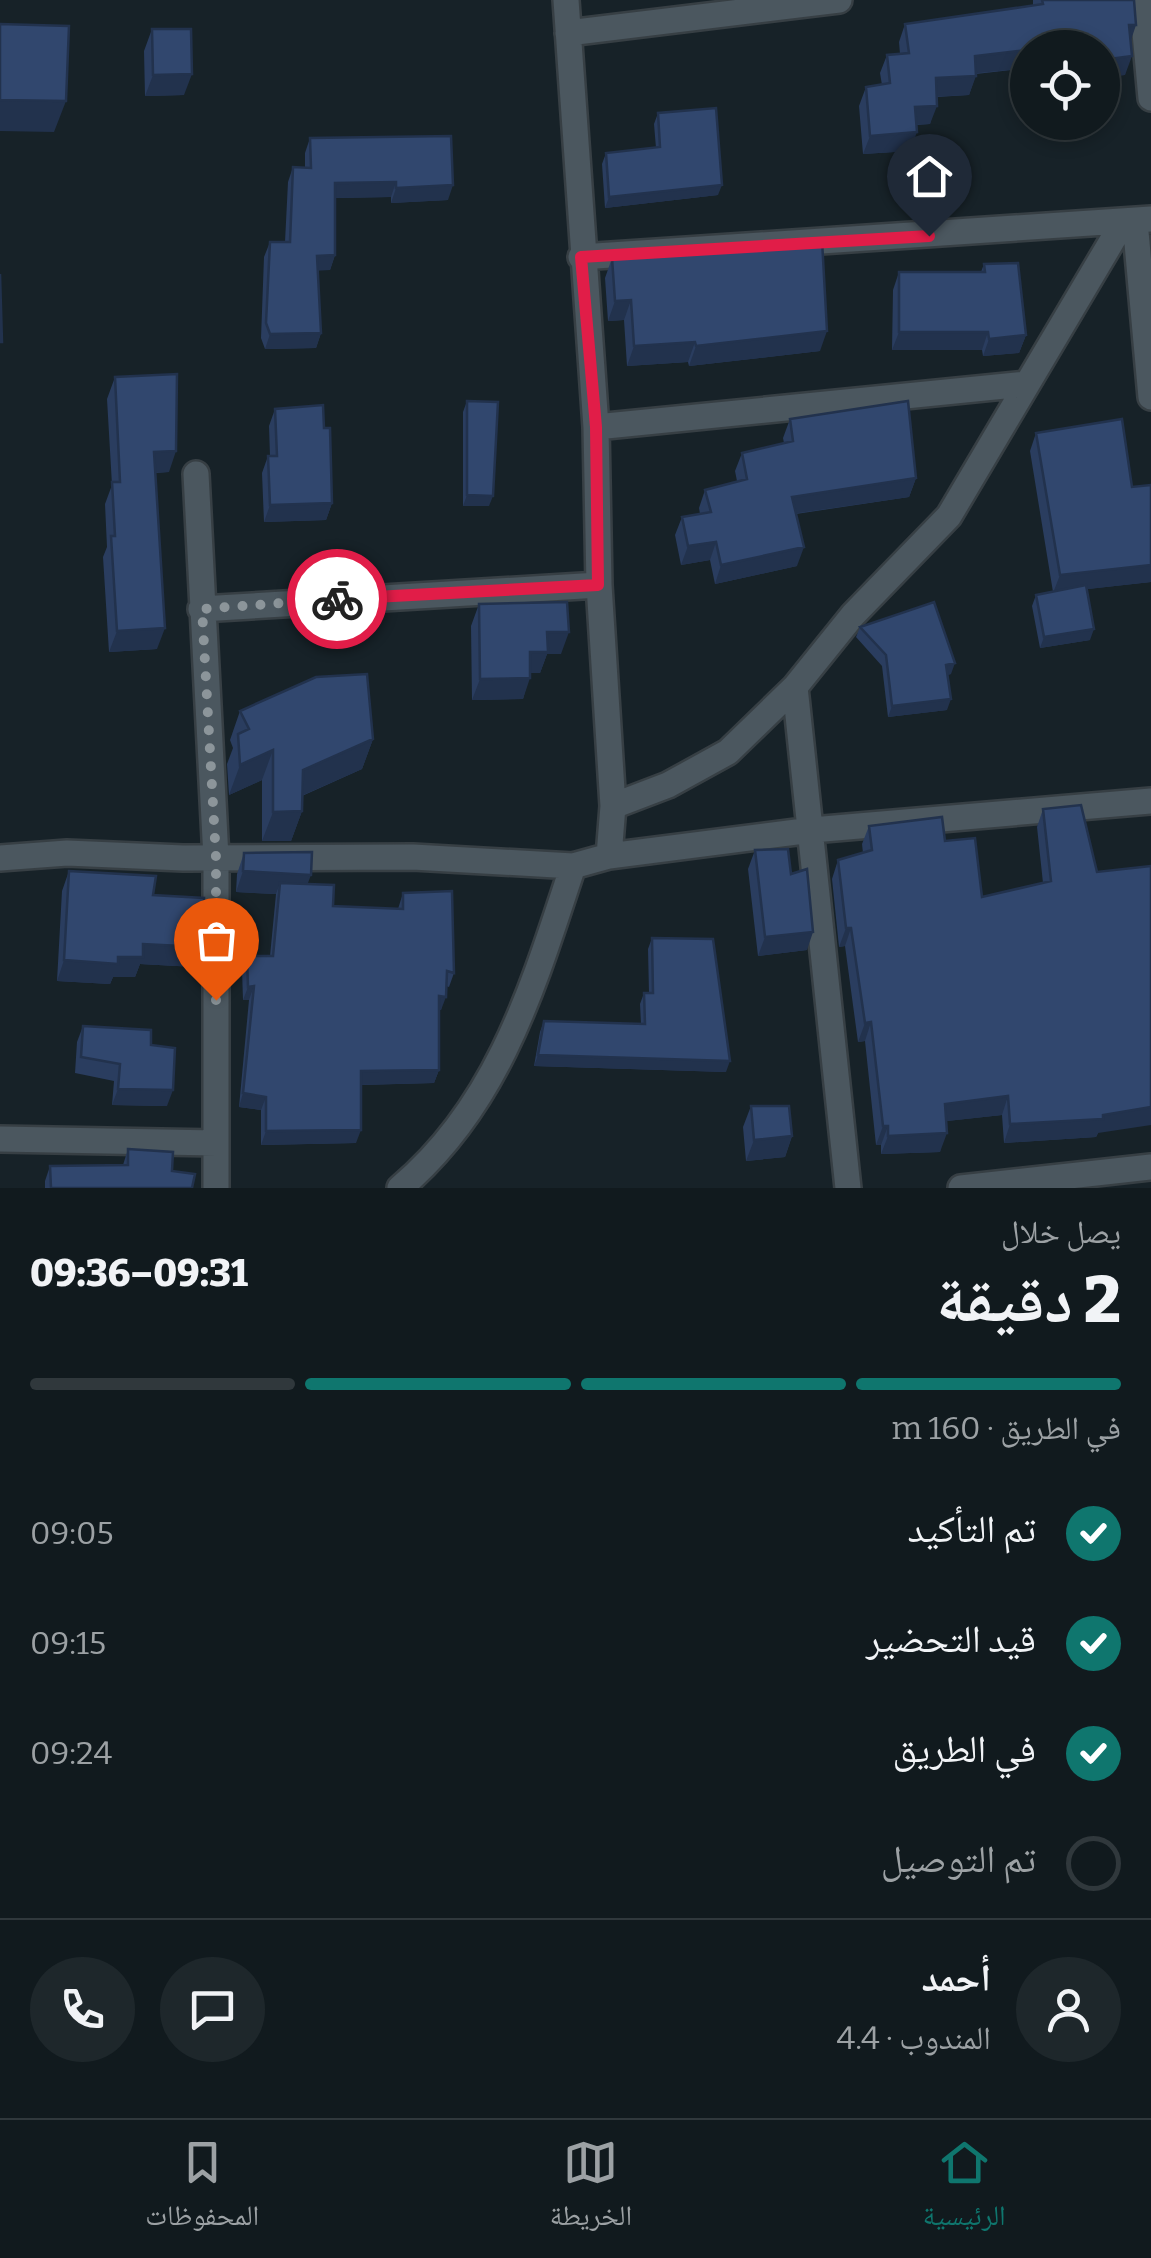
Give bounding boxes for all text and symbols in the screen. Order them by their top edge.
map controls [1010,30,1120,140]
button: locate [1010,30,1120,140]
pin [887,134,972,237]
icon: home [902,149,957,204]
courier [287,549,387,649]
icon: bike [310,572,365,627]
pin [174,898,259,1001]
icon: bag [189,913,244,968]
text: يصل خلال [1001,1213,1121,1251]
text: 09:31–09:36 [30,1250,248,1296]
text: 2 دقيقة [936,1261,1121,1339]
text: في الطريق · 160 m [891,1409,1121,1447]
text: تم التأكيد [907,1506,1036,1552]
icon: check [1066,1506,1121,1561]
text: 09:05 [30,1514,114,1552]
text: قيد التحضير [866,1616,1036,1662]
icon: check [1066,1616,1121,1671]
text: 09:15 [30,1624,106,1662]
text: في الطريق [893,1726,1036,1772]
icon: check [1066,1726,1121,1781]
text: 09:24 [30,1734,112,1772]
text: تم التوصيل [881,1836,1036,1882]
text: أحمد [921,1955,991,2001]
button: phone [30,1957,135,2062]
button: chat [160,1957,265,2062]
button: person [1016,1957,1121,2062]
text: المندوب · 4.4 [836,2019,991,2057]
tab: المحفوظات [145,2135,259,2243]
tab: الخريطة [550,2135,632,2243]
tab: الرئيسية [923,2135,1006,2243]

